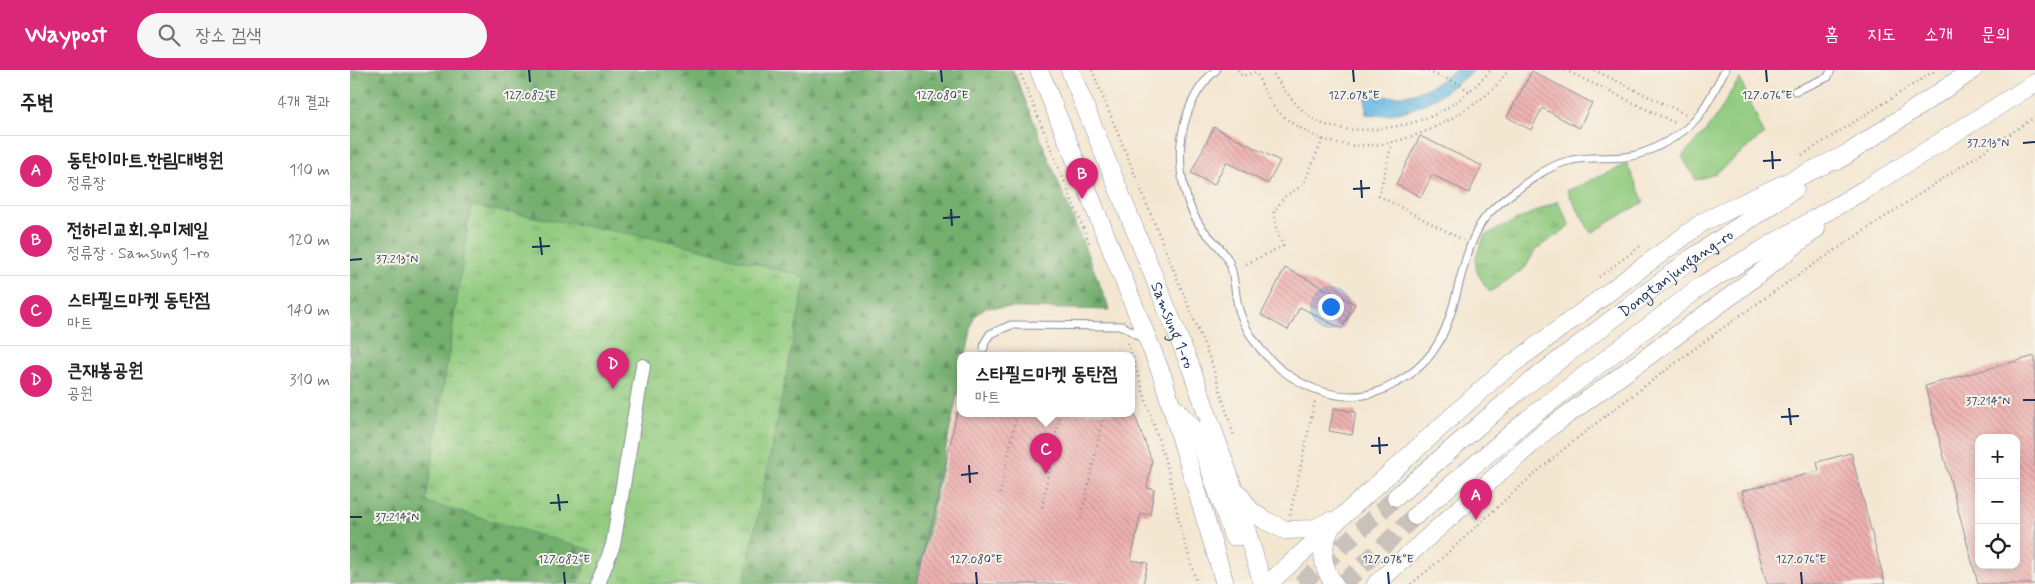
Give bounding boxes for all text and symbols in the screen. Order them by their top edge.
search box [137,13,487,58]
text: Waypost [25,20,107,51]
icon: search [155,21,183,49]
text: 장소 검색 [195,23,261,48]
text: 홈 [1825,23,1839,47]
text: 지도 [1867,23,1896,47]
text: 소개 [1924,23,1953,47]
text: 문의 [1981,23,2010,47]
text: 127.082°E [504,88,556,104]
text: 127.080°E [916,88,968,104]
text: 127.078°E [1328,88,1380,104]
text: 127.076°E [1742,88,1792,104]
text: 주변 [20,89,54,117]
text: 4개 결과 [278,92,330,113]
text: 37.213°N [1967,136,2009,152]
text: 동탄이마트.한림대병원 [67,148,224,173]
pin: B [1066,158,1098,199]
text: A [31,160,41,181]
text: 110 m [289,160,330,181]
text: 정류장 [67,173,106,194]
text: 전하리교회.우미제일 [67,218,209,243]
street label: Dongtanjungang-ro [1615,224,1738,322]
text: B [31,230,41,251]
text: 120 m [288,230,330,251]
text: 정류장 · Samsung 1-ro [67,243,209,264]
text: 37.213°N [376,252,418,268]
street label: Samsung 1-ro [1145,279,1199,372]
text: 스타필드마켓 동탄점 [67,288,210,313]
your location [1318,294,1344,320]
text: C [30,300,42,321]
text: 140 m [286,300,330,321]
text: 마트 [67,313,93,334]
pin: D [597,348,629,389]
popup [957,352,1135,417]
text: 큰재봉공원 [67,358,143,383]
text: 스타필드마켓 동탄점 [975,362,1117,387]
text: D [30,370,42,391]
text: 310 m [289,370,330,391]
text: 공원 [67,383,93,404]
text: 마트 [975,387,1000,408]
text: 37.214°N [1966,394,2010,410]
pin: C [1030,433,1062,474]
map controls [1975,434,2020,569]
button: + [1975,434,2020,479]
pin: A [1460,479,1492,520]
button: − [1975,479,2020,524]
text: 37.214°N [375,510,419,526]
button: locate [1975,524,2020,569]
text: 127.082°E [538,552,590,568]
text: 127.080°E [950,552,1002,568]
text: 127.078°E [1362,552,1414,568]
text: 127.076°E [1776,552,1826,568]

